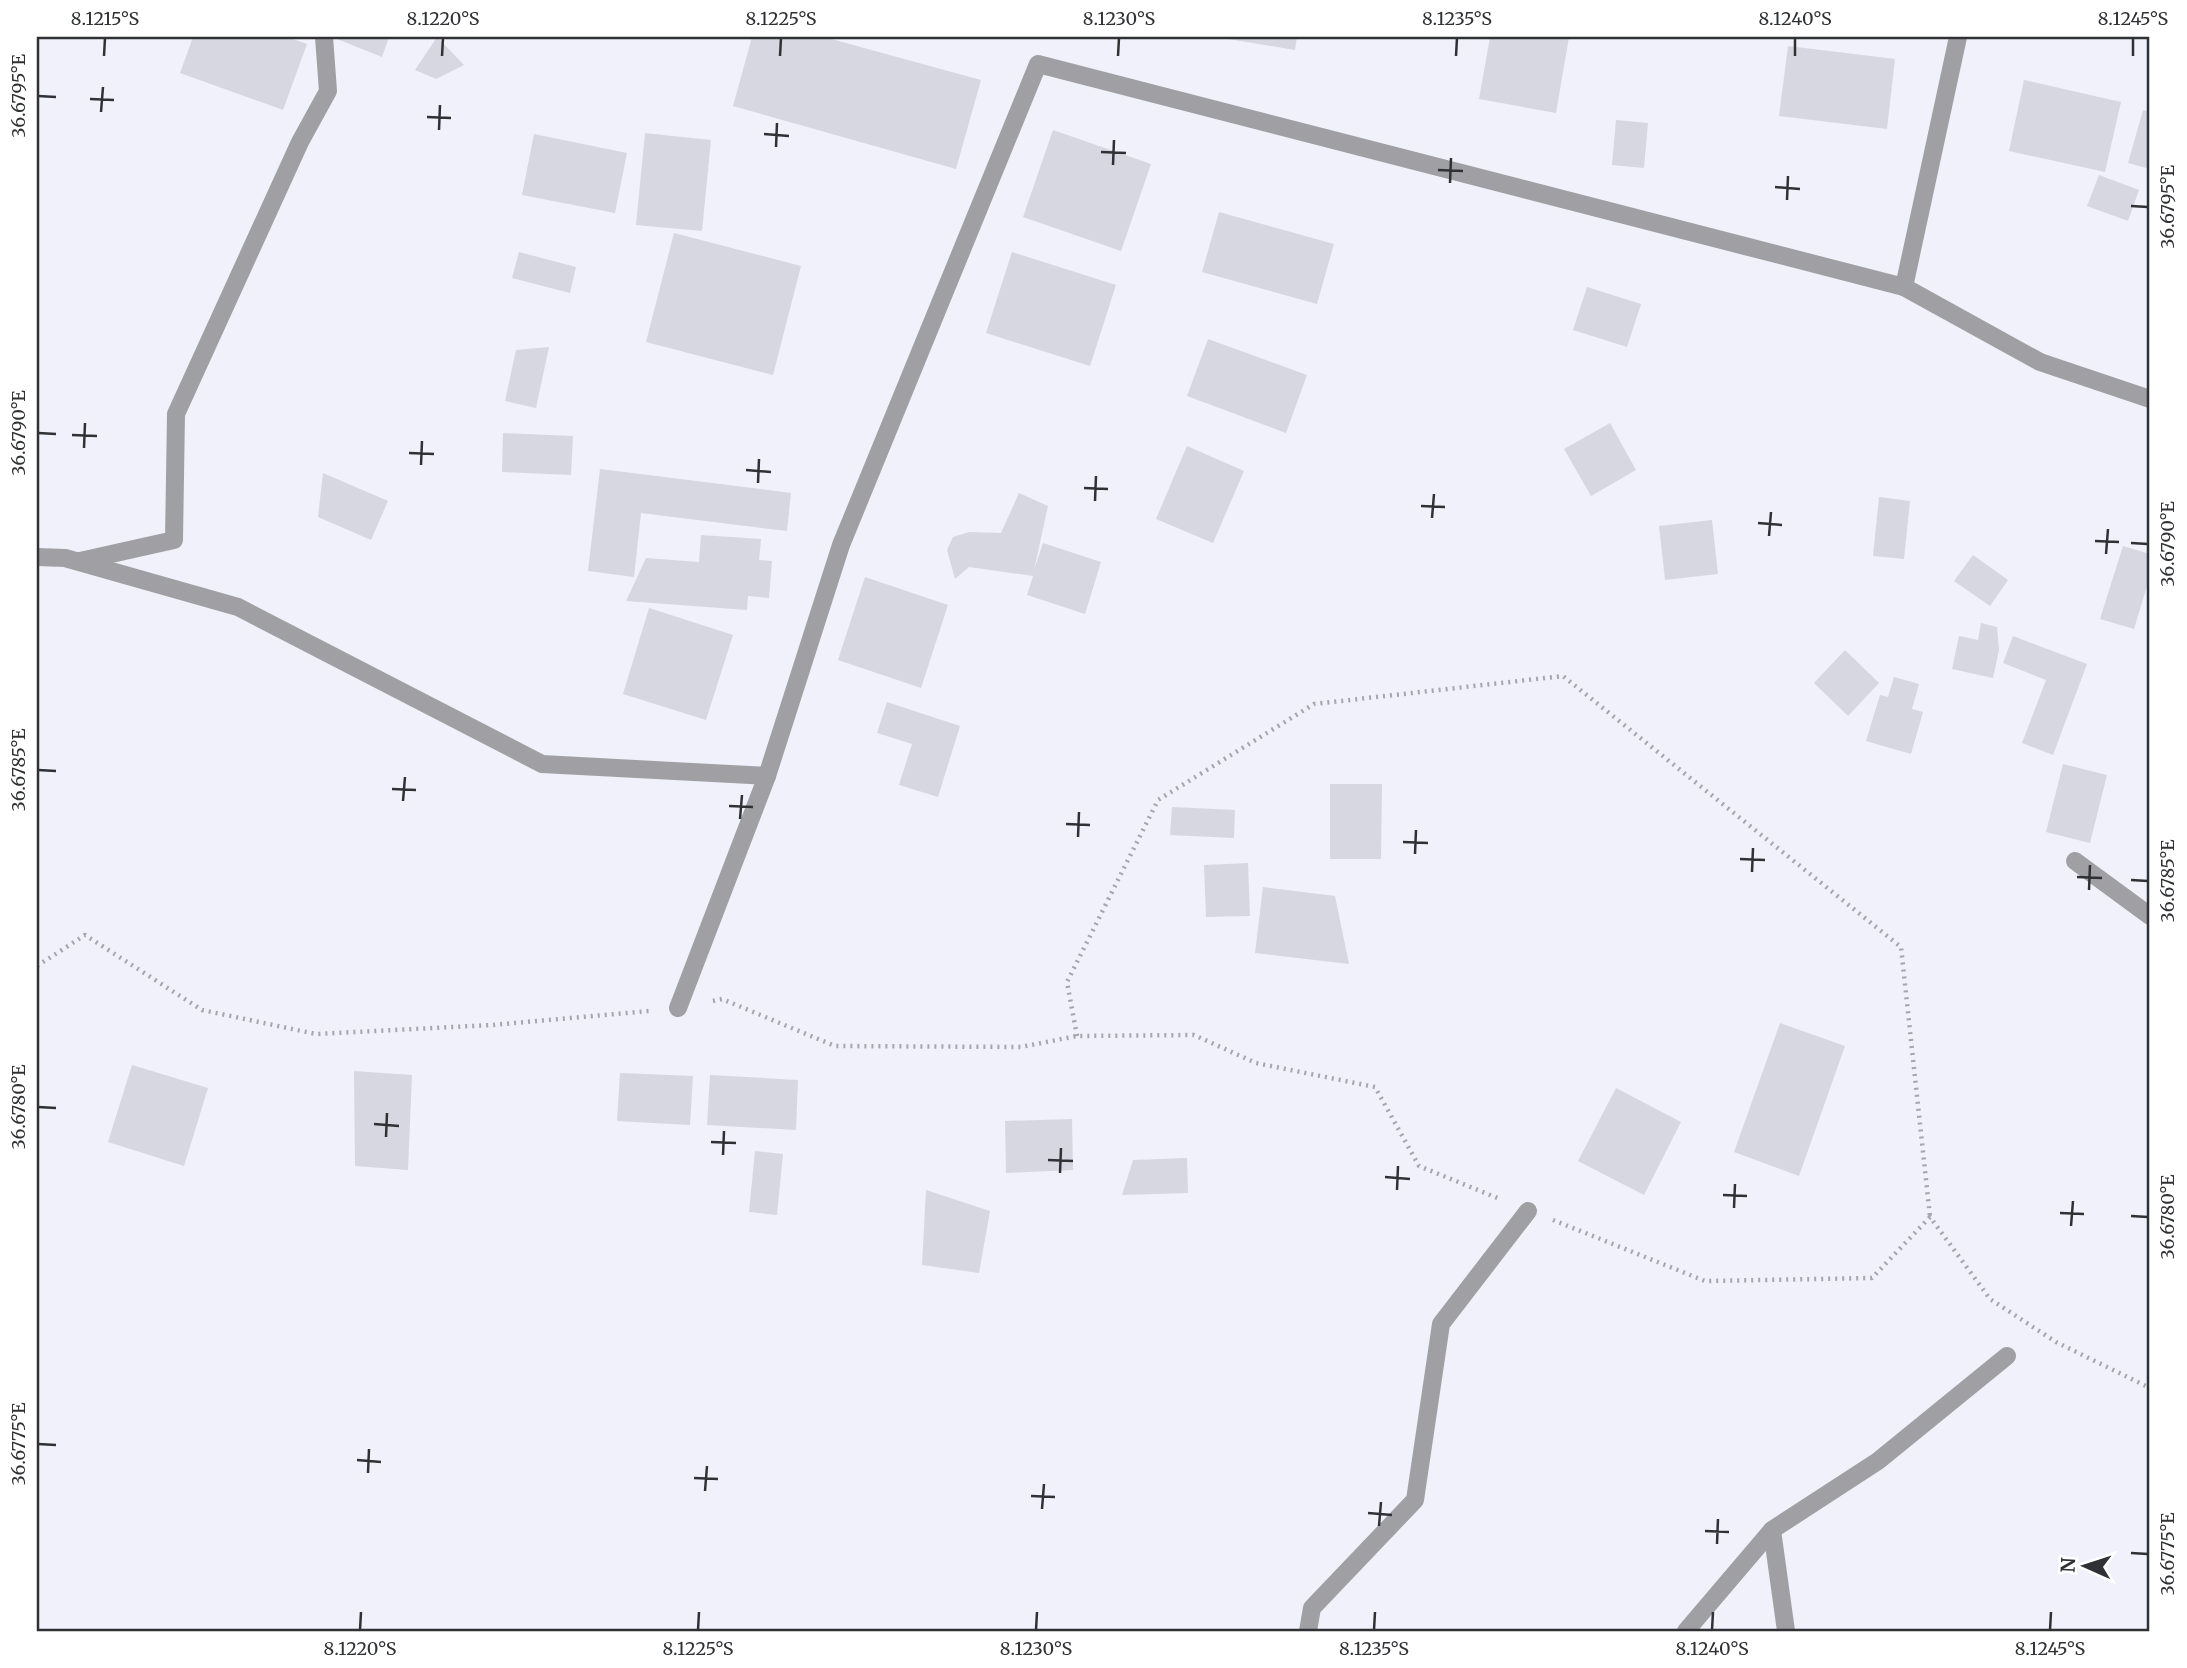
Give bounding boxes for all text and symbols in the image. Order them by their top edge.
text: 8.1215°S [71,7,139,30]
text: 8.1220°S [407,7,480,30]
text: 8.1225°S [745,7,817,30]
text: 8.1230°S [1083,7,1155,30]
text: 8.1235°S [1422,7,1492,30]
text: 8.1240°S [1758,7,1832,30]
text: 8.1245°S [2098,7,2169,30]
text: 36.6795°E [7,54,30,138]
text: 36.6795°E [2156,165,2179,249]
text: 36.6790°E [7,390,30,476]
text: 36.6790°E [2156,501,2179,587]
text: 36.6785°E [7,728,30,811]
text: 36.6785°E [2156,839,2179,922]
text: 36.6780°E [7,1064,30,1150]
text: 36.6780°E [2156,1174,2179,1260]
text: 36.6775°E [7,1402,30,1486]
text: 36.6775°E [2156,1512,2179,1596]
north arrow [2050,1532,2120,1602]
text: N [2056,1557,2080,1573]
text: 8.1220°S [324,1637,397,1660]
text: 8.1225°S [662,1637,734,1660]
text: 8.1230°S [1000,1637,1072,1660]
text: 8.1235°S [1339,1637,1409,1660]
text: 8.1240°S [1675,1637,1749,1660]
text: 8.1245°S [2015,1637,2086,1660]

